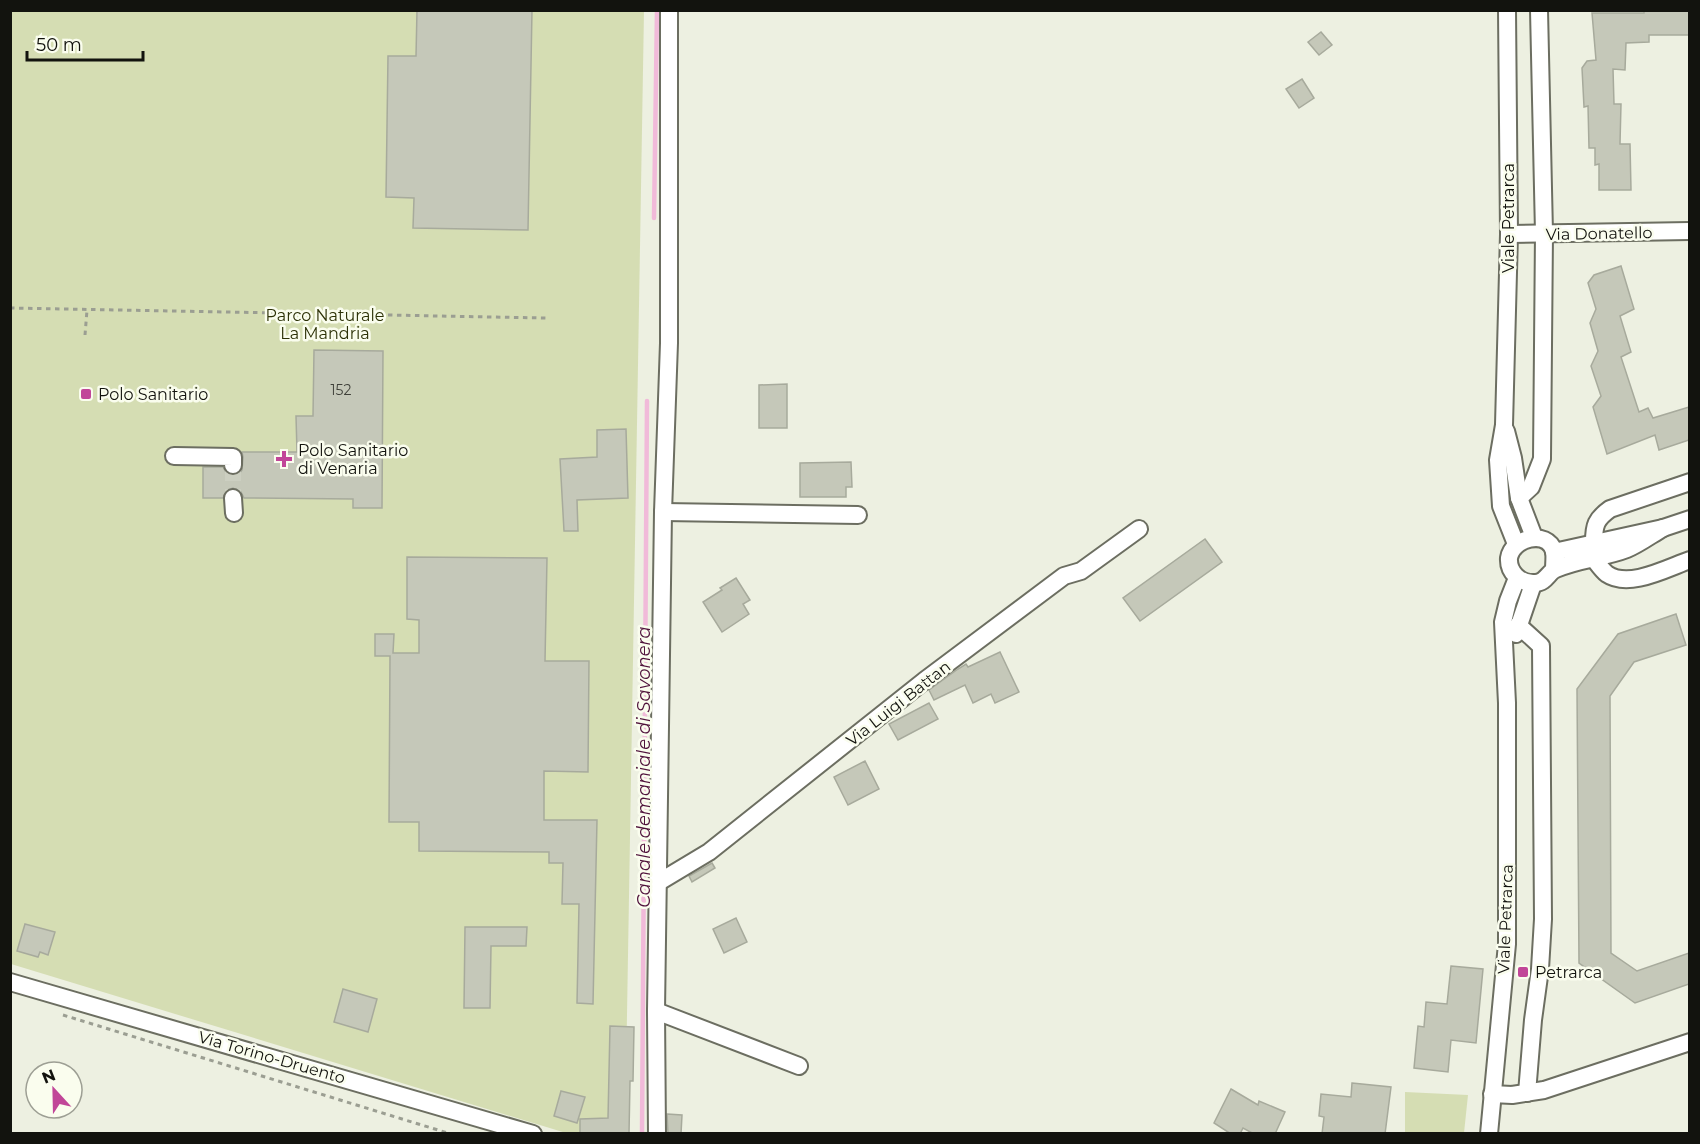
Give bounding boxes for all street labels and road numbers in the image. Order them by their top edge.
street label: Viale Petrarca [1499,163,1518,273]
street label: Via Donatello [1545,223,1653,244]
street label: Via Luigi Battan [842,657,954,750]
street label: Viale Petrarca [1494,864,1517,974]
street label: Via Torino-Druento [196,1027,348,1088]

